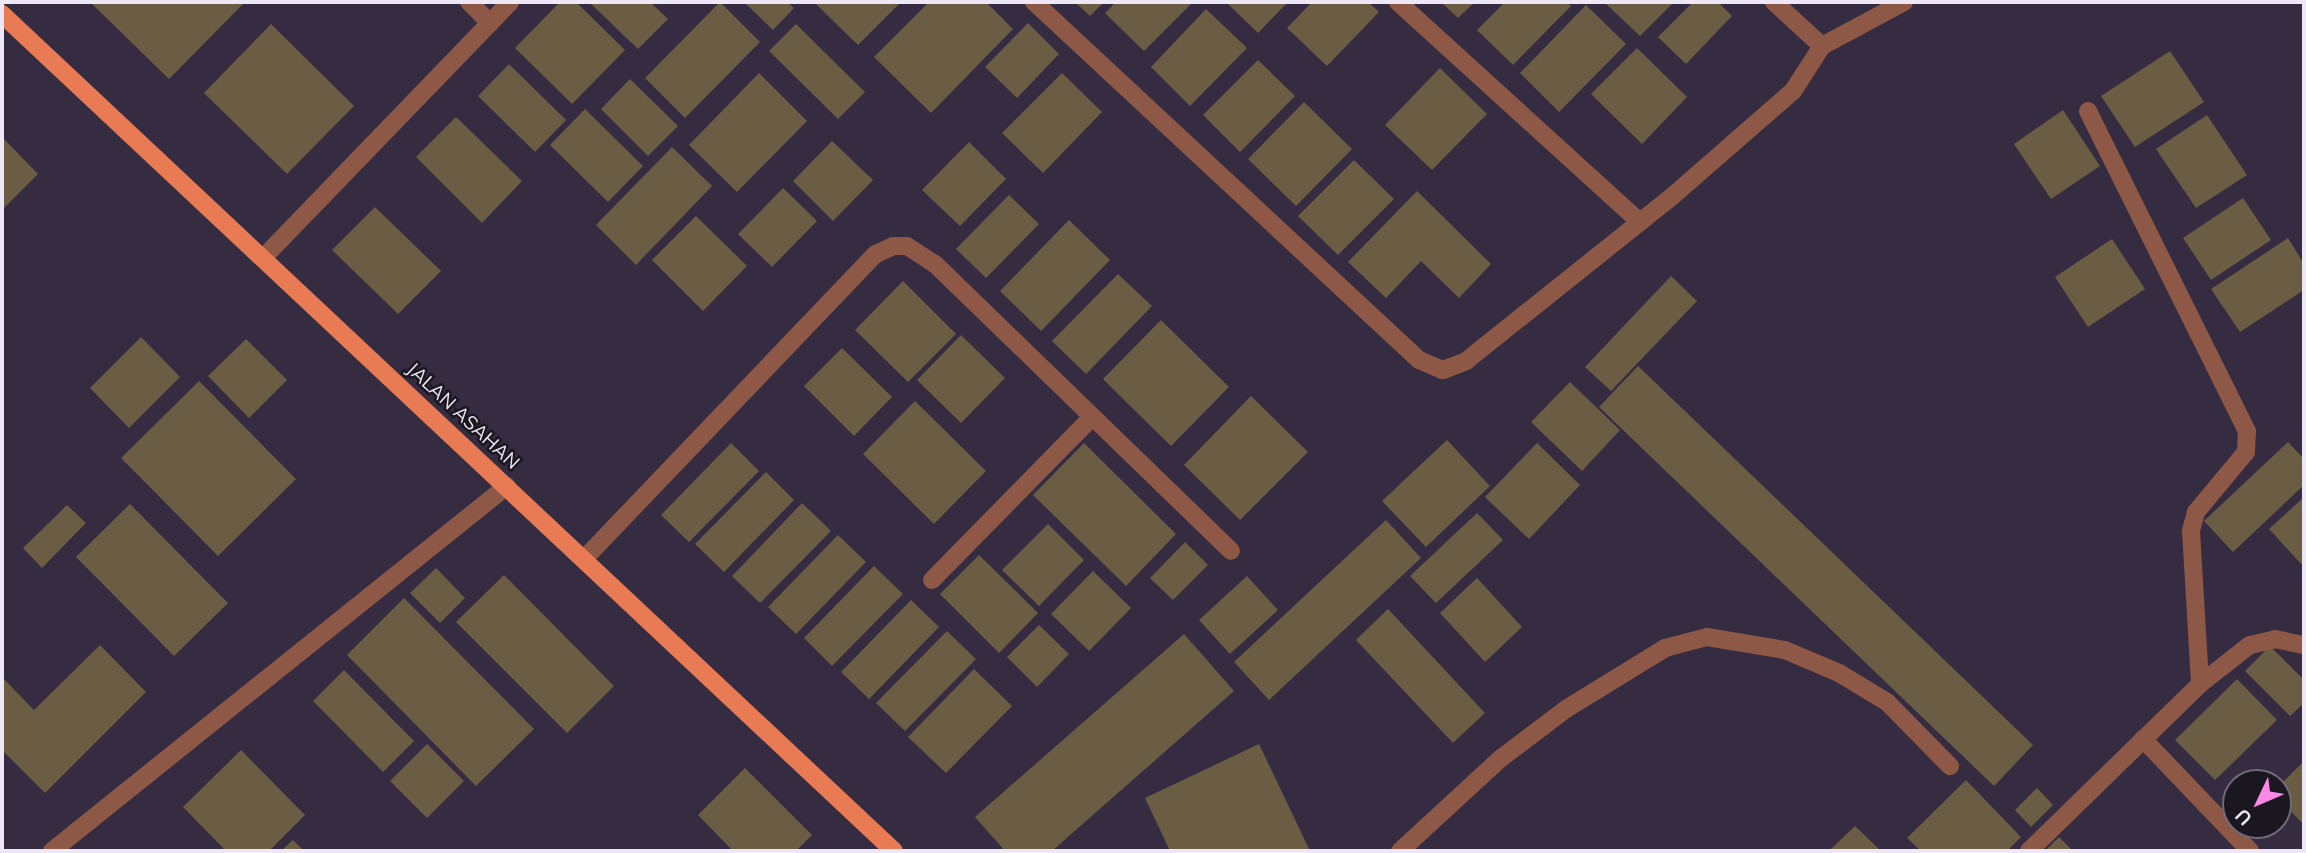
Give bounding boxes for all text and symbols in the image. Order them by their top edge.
street label: JALAN ASAHAN [402,358,524,474]
north arrow [2222,769,2292,839]
text: U [2230,804,2257,831]

